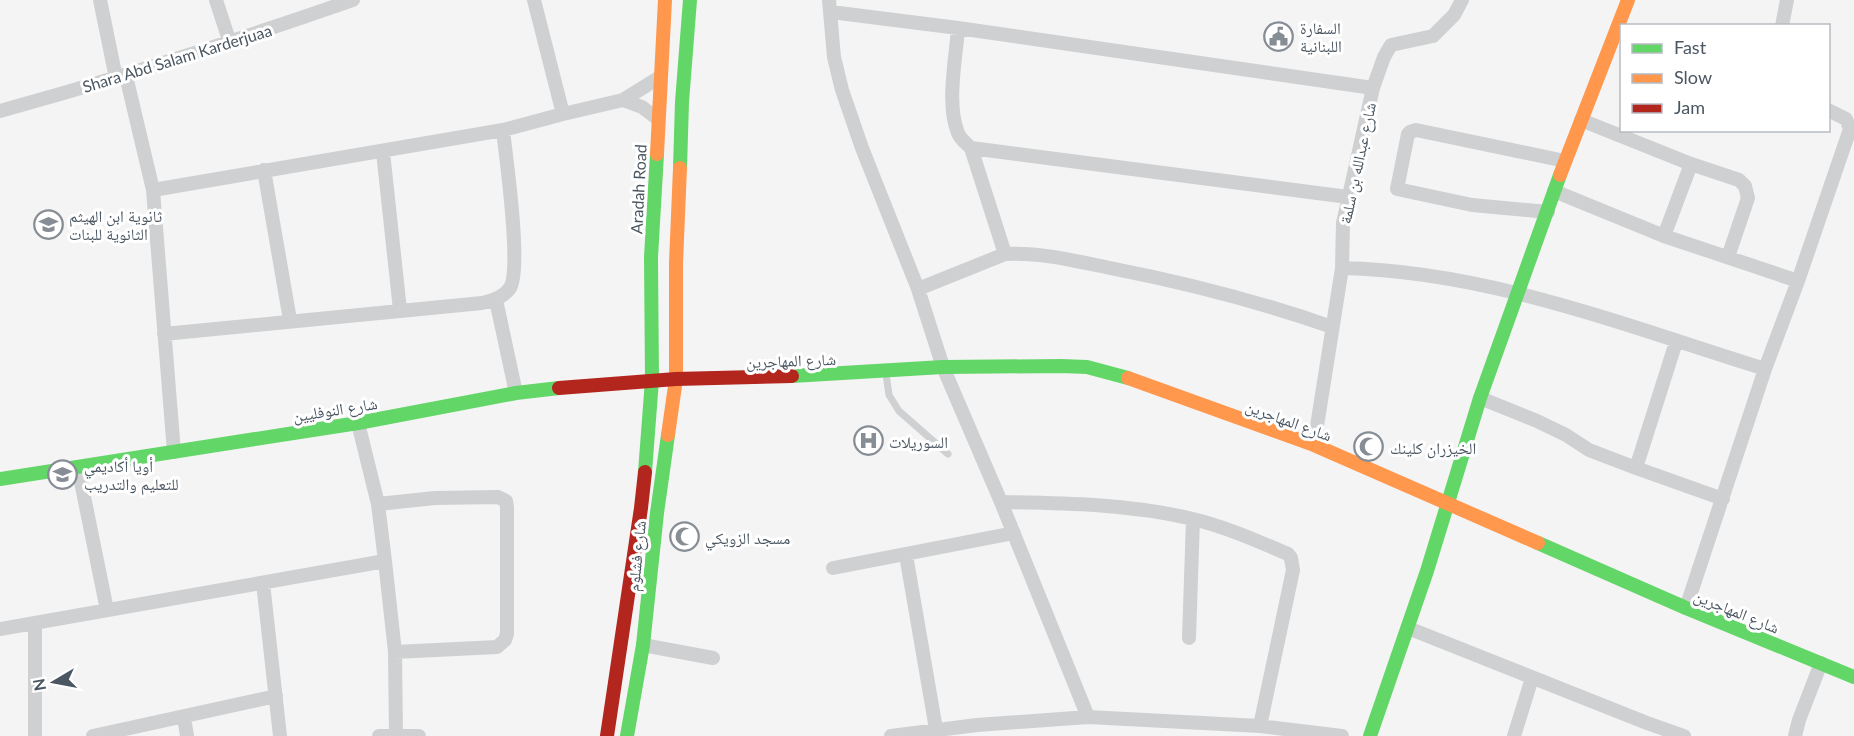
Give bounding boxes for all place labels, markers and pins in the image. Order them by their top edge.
place label: السفارة اللبنانية [1300,18,1342,55]
public building icon: السفارة اللبنانية [1263,20,1295,52]
place label: ثانوية ابن الهيثم الثانوية للبنات [69,206,163,244]
school or university icon: ثانوية ابن الهيثم الثانوية للبنات [32,208,64,240]
hospital icon: السوريلات [852,425,884,457]
mosque icon: الخيزران كلينك [1353,431,1385,463]
place label: السوريلات [889,432,948,452]
place label: الخيزران كلينك [1390,438,1476,459]
place label: أويا أكاديمي للتعليم والتدريب [84,456,179,495]
school or university icon: أويا أكاديمي للتعليم والتدريب [47,458,79,490]
mosque icon: مسجد الزويكي [668,521,700,553]
place label: مسجد الزويكي [705,528,790,551]

